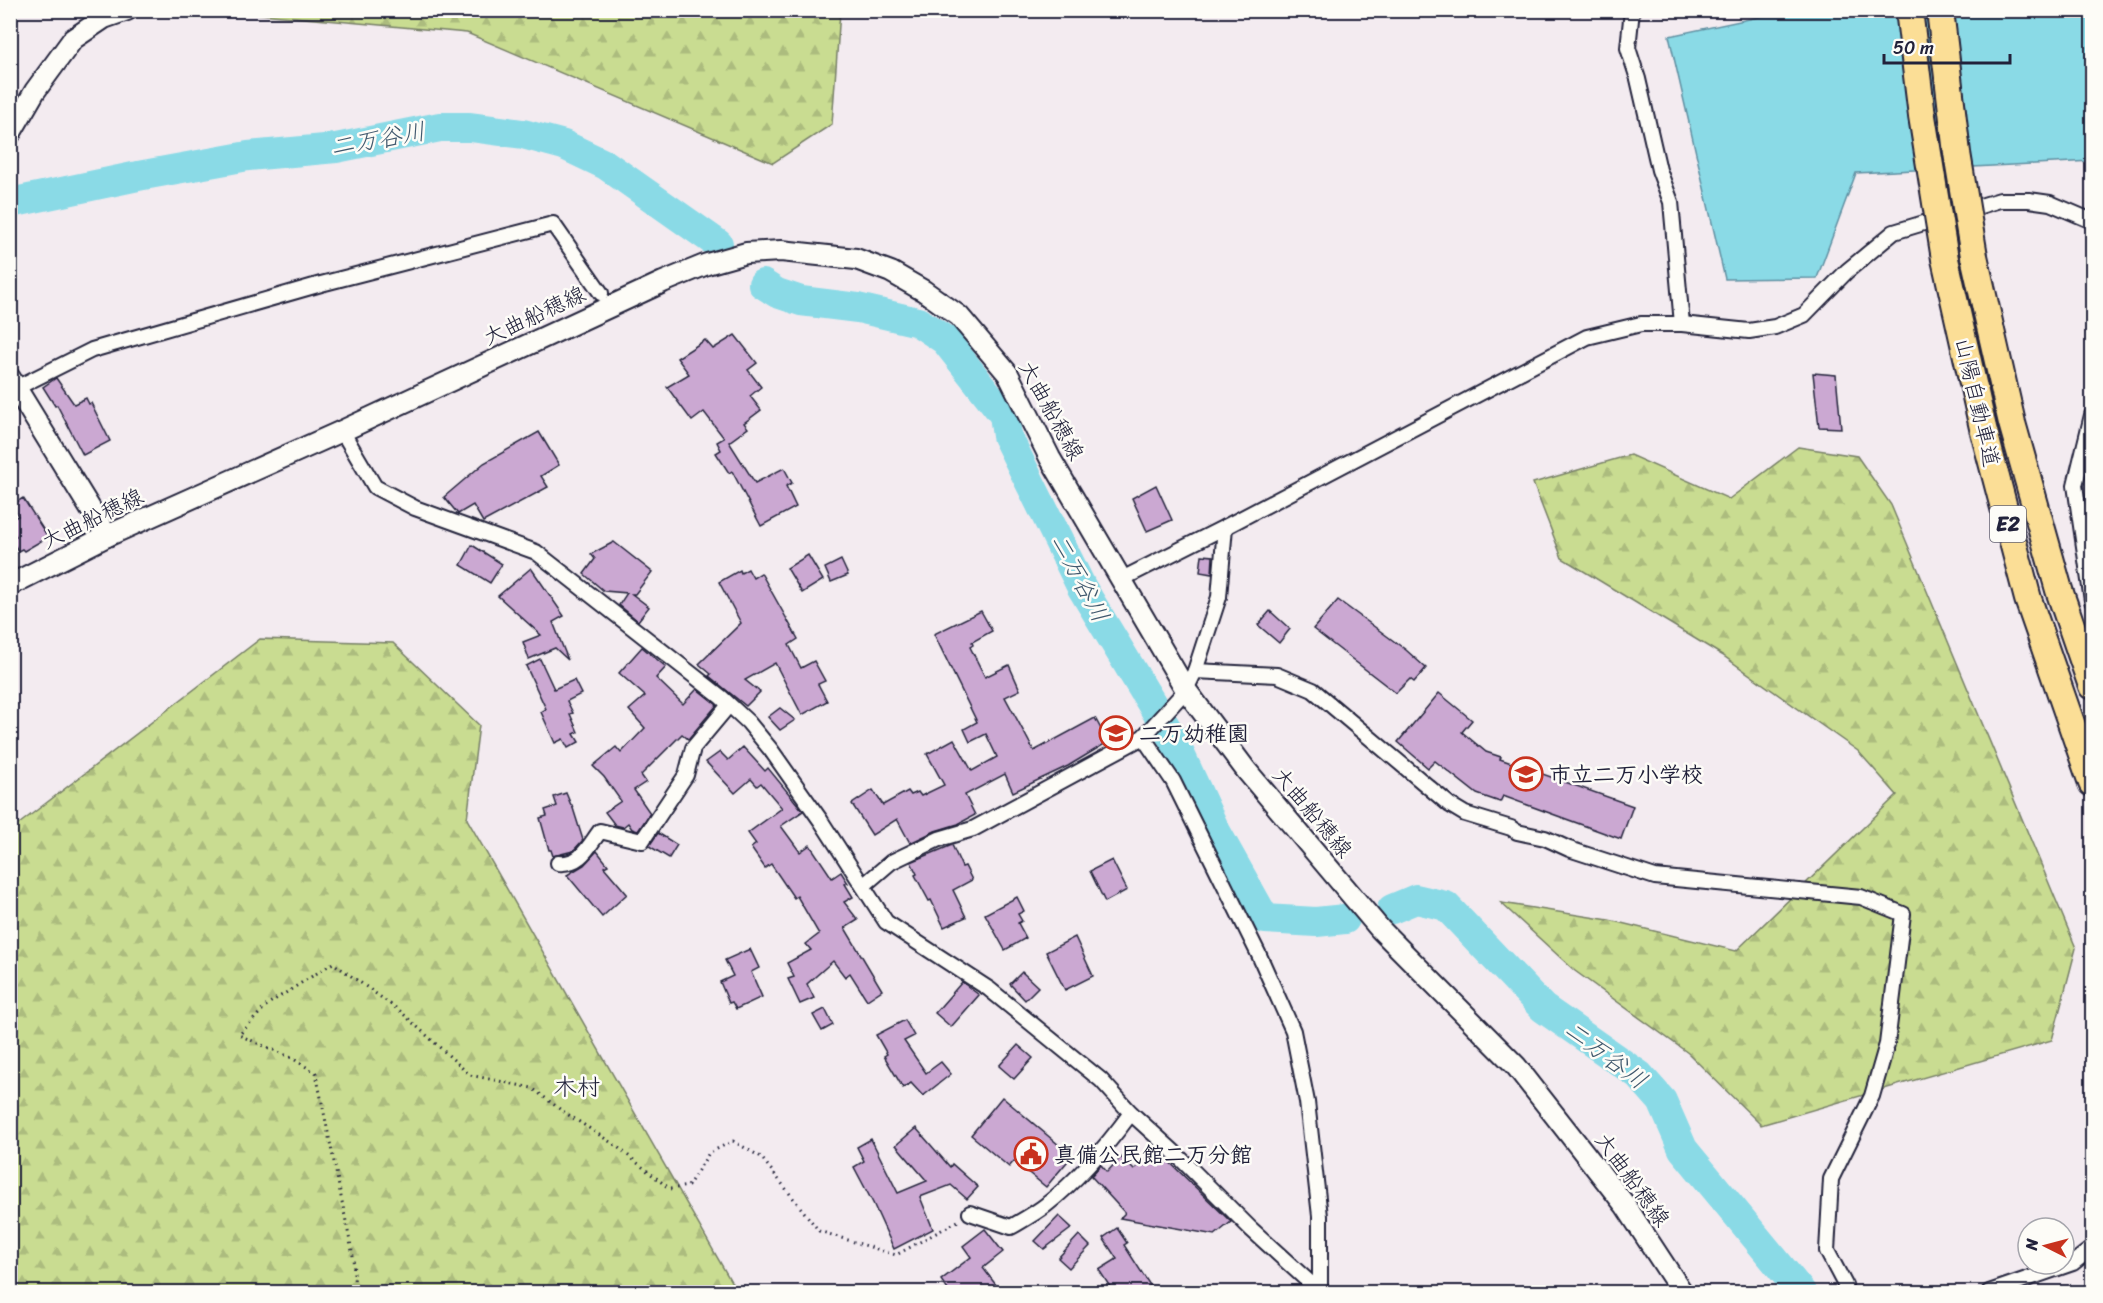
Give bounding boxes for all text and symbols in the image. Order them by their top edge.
scale bar [1884,27,2010,65]
text: 50 m [1893,32,1934,64]
water label: 二万谷川 [327,110,429,168]
street label: 大曲船穂線 [476,275,592,356]
street label: 山陽自動車道 [1944,333,2011,471]
street label: 大曲船穂線 [1008,353,1095,468]
street label: 大曲船穂線 [34,477,150,560]
road number: E2 [1990,506,2026,542]
water label: 二万谷川 [1039,526,1121,630]
place label: 二万幼稚園 [1139,714,1249,753]
school or university icon: 二万幼稚園 [1098,715,1134,751]
place label: 市立二万小学校 [1549,755,1703,794]
school or university icon: 市立二万小学校 [1508,756,1544,792]
street label: 大曲船穂線 [1262,758,1363,867]
water label: 二万谷川 [1555,1009,1657,1101]
district label: 木村 [553,1066,601,1108]
street label: 大曲船穂線 [1584,1123,1681,1235]
place label: 真備公民館二万分館 [1054,1135,1252,1174]
public building icon: 真備公民館二万分館 [1013,1136,1049,1172]
north arrow [2016,1216,2076,1276]
text: N [2016,1237,2047,1253]

